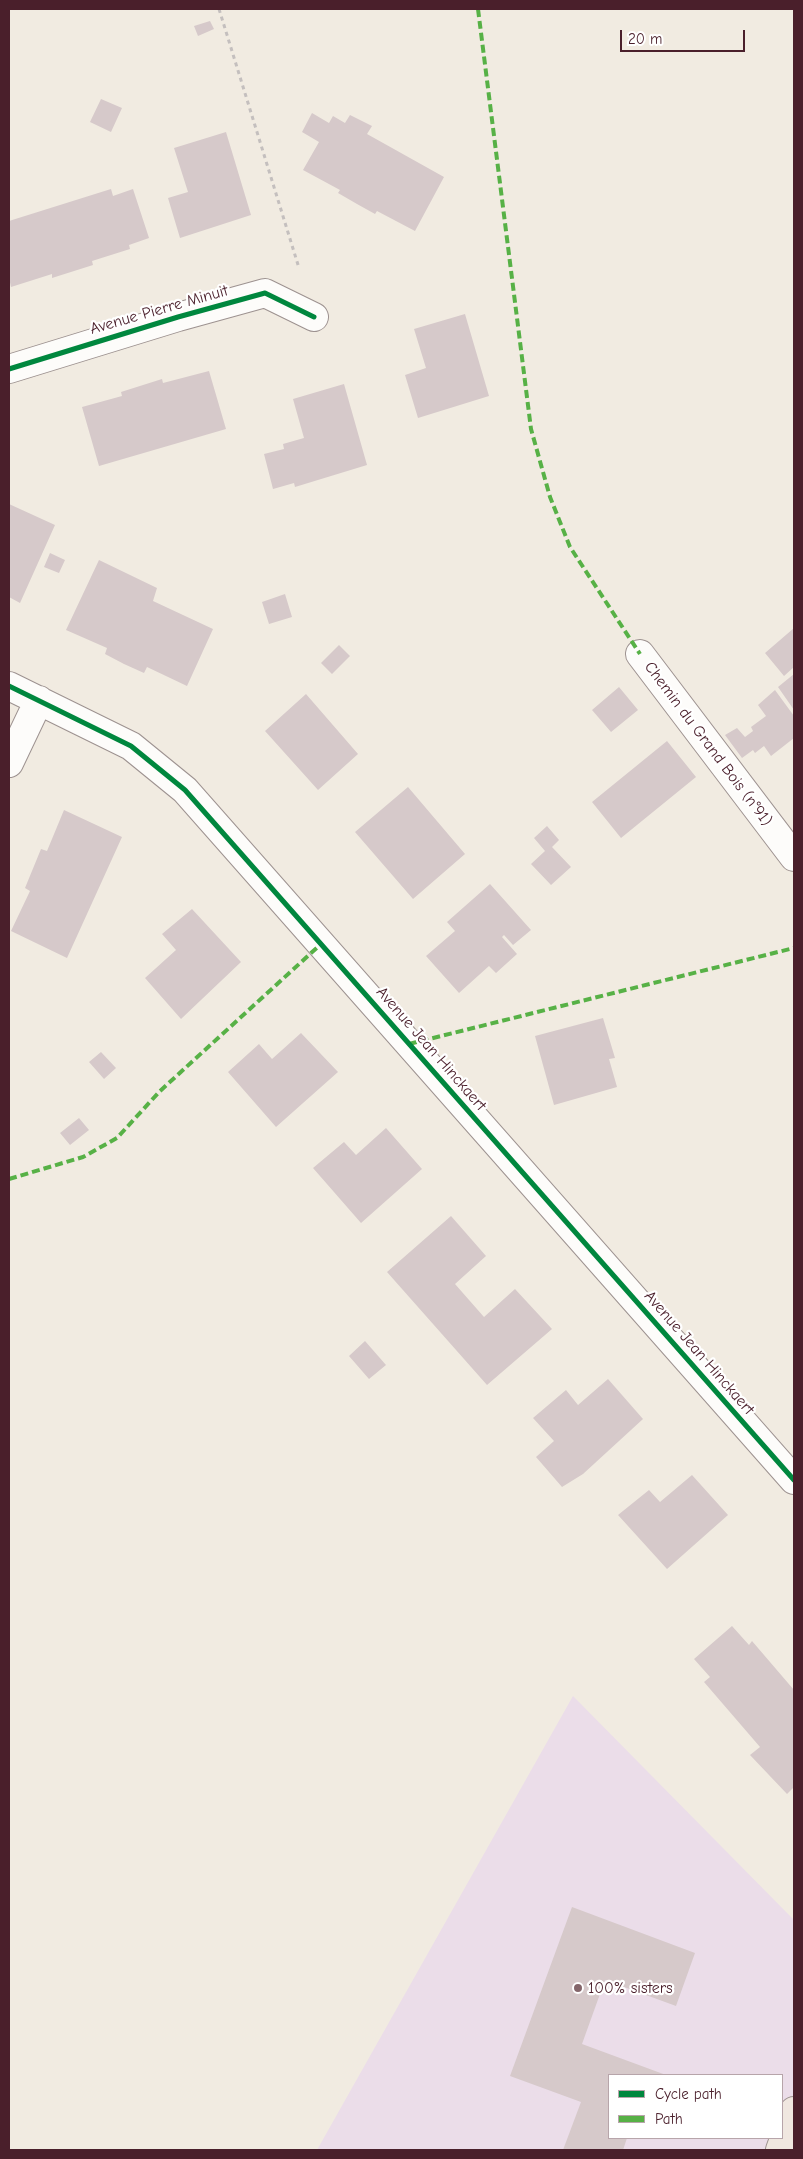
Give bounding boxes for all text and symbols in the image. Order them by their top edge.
scale bar [623,20,748,52]
text: 20 m [628,30,662,48]
street label: Avenue Pierre Minuit [88,281,230,339]
street label: Chemin du Grand Bois (n°91) [640,658,776,830]
street label: Avenue Jean Hinckaert [372,983,490,1115]
street label: Avenue Jean Hinckaert [640,1287,758,1419]
place label: 100% sisters [588,1978,673,1998]
marker: 100% sisters [572,1982,584,1994]
legend [608,2074,783,2139]
text: Cycle path [655,2085,722,2103]
text: Path [655,2110,683,2128]

